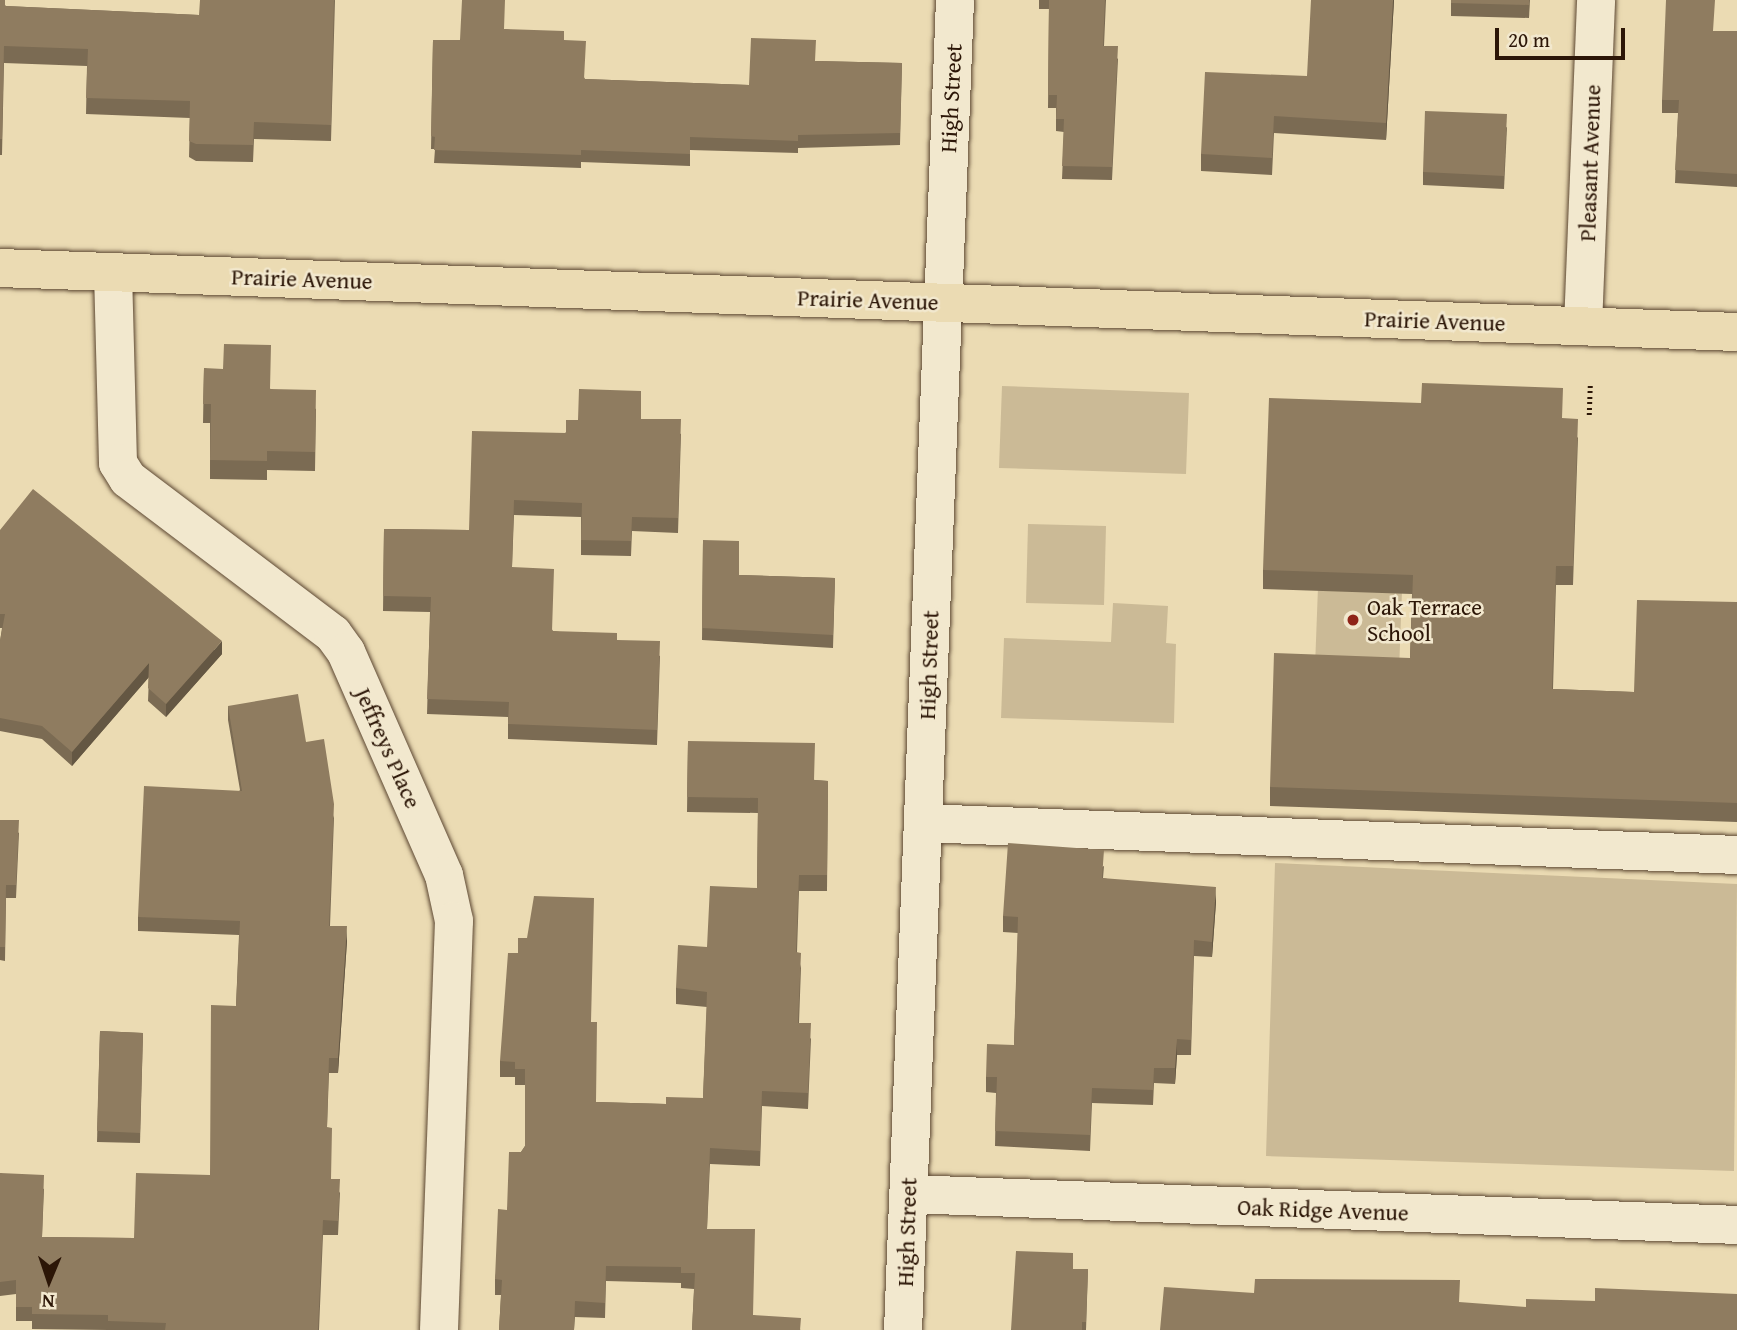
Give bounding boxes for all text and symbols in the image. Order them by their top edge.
scale bar [1499,14,1628,58]
text: 20 m [1508,24,1550,55]
street label: High Street [934,43,968,153]
street label: Pleasant Avenue [1573,84,1607,242]
street label: Prairie Avenue [231,263,373,295]
street label: Prairie Avenue [797,284,939,316]
street label: Prairie Avenue [1364,305,1506,337]
place label: Oak Terrace School [1367,593,1482,647]
street label: High Street [913,610,945,720]
marker: Oak Terrace School [1345,612,1361,628]
street label: Jeffreys Place [349,683,427,813]
street label: High Street [891,1177,923,1287]
street label: Oak Ridge Avenue [1237,1193,1409,1227]
north arrow [14,1246,84,1316]
text: N [41,1288,55,1316]

